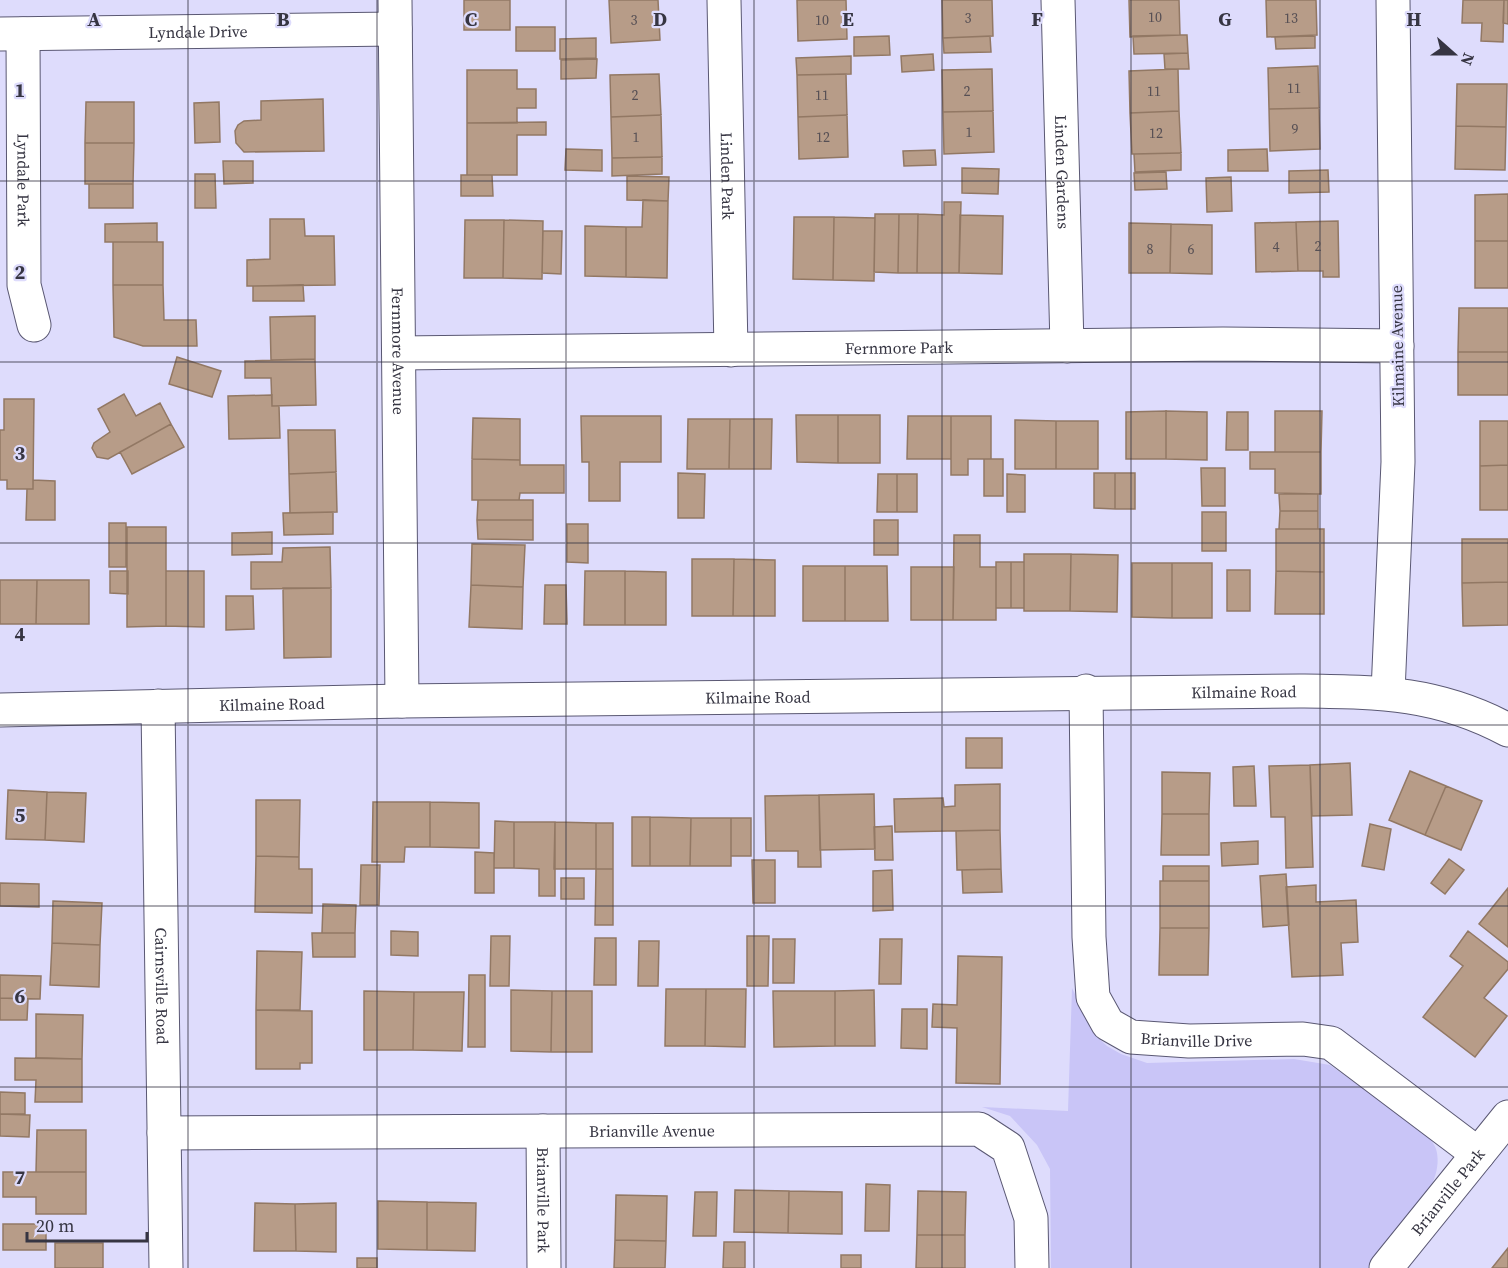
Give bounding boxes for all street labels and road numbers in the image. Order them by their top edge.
street label: Lyndale Drive [148,20,248,43]
street label: Linden Gardens [1050,115,1075,229]
street label: Linden Park [716,132,739,220]
street label: Lyndale Park [12,133,35,227]
street label: Kilmaine Avenue [1385,285,1409,407]
street label: Fernmore Avenue [387,287,410,415]
street label: Fernmore Park [845,336,953,359]
street label: Kilmaine Road [1191,680,1297,703]
street label: Kilmaine Road [705,685,811,709]
street label: Kilmaine Road [219,692,325,716]
street label: Cairnsville Road [150,927,174,1045]
street label: Brianville Drive [1140,1027,1253,1052]
street label: Brianville Avenue [589,1119,715,1142]
street label: Brianville Park [1406,1143,1490,1240]
street label: Brianville Park [532,1147,555,1253]

